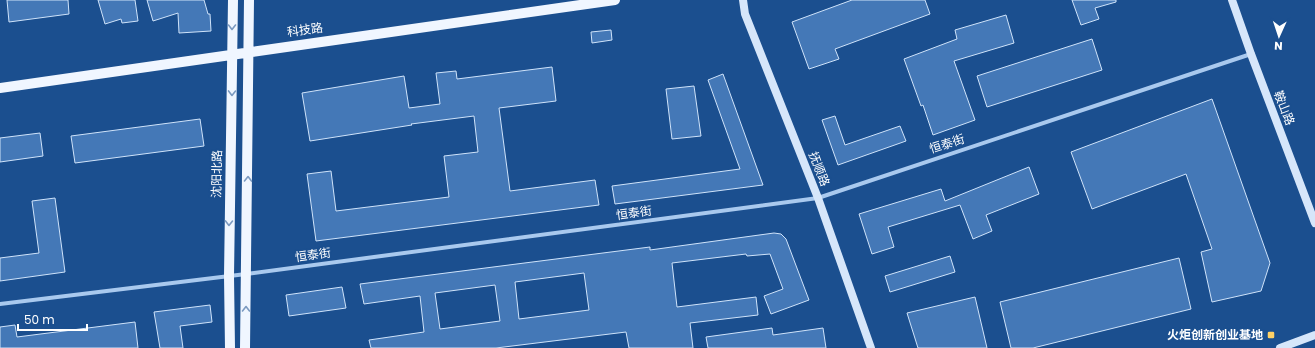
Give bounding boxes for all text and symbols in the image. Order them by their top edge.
north arrow [1259,16,1299,56]
street label: 科技路 [286,19,324,40]
one-way arrow [228,24,236,30]
text: N [1274,38,1283,54]
street label: 鞍山路 [1270,88,1299,128]
one-way arrow [228,90,236,96]
street label: 恒泰街 [927,130,967,157]
street label: 抚顺路 [805,149,834,189]
street label: 沈阳北路 [208,150,225,198]
one-way arrow [244,176,252,182]
street label: 恒泰街 [615,202,653,223]
one-way arrow [225,220,234,226]
street label: 恒泰街 [294,244,332,265]
scale bar [18,306,87,332]
one-way arrow [242,306,250,312]
text: 50 m [24,311,55,328]
place label: 火炬创新创业基地 [1167,326,1263,343]
marker: 火炬创新创业基地 [1266,330,1276,340]

